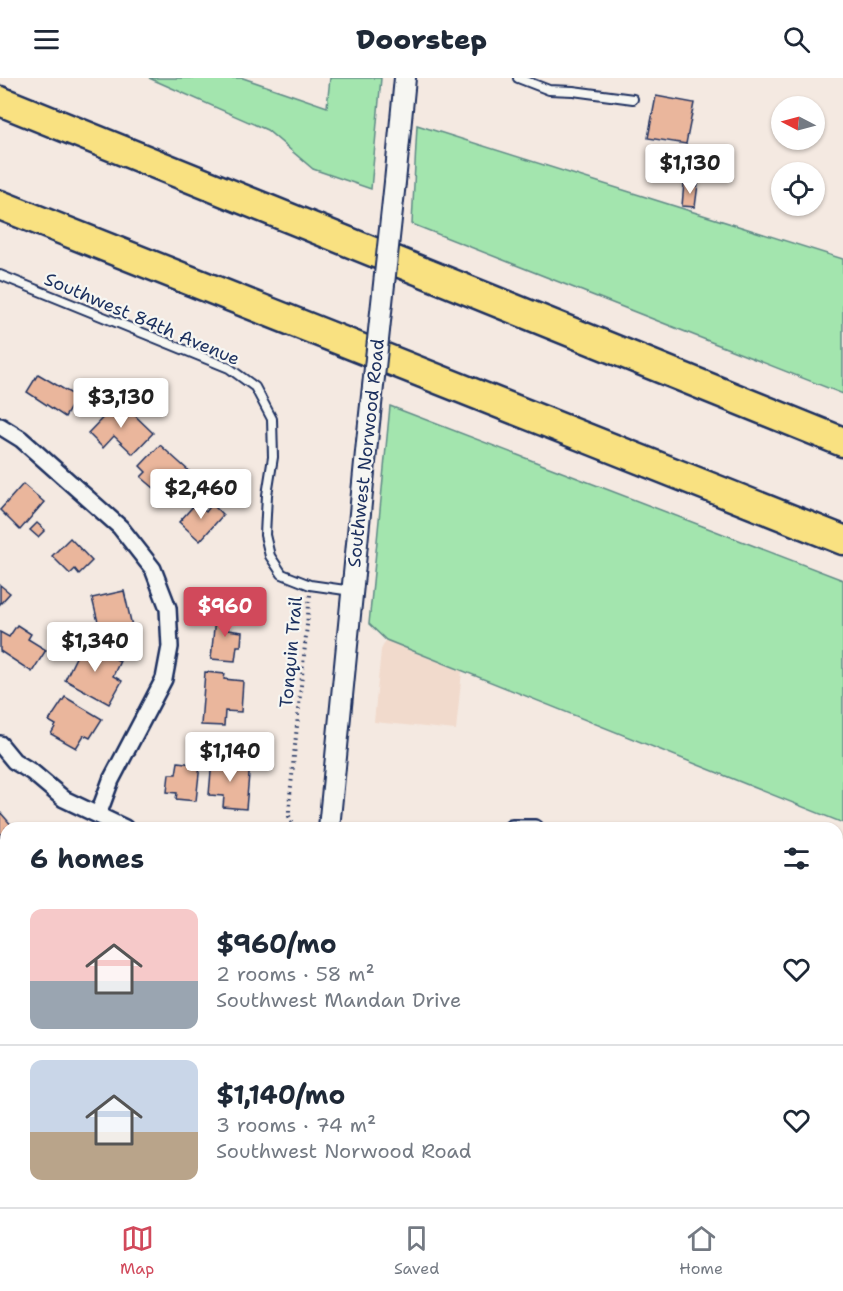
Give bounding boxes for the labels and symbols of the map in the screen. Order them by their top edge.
north arrow [771,96,825,150]
pin: $1,130 [641,144,739,195]
street label: Southwest 84th Avenue [41,267,243,371]
street label: Southwest Norwood Road [342,337,390,569]
pin: $3,130 [72,378,170,429]
pin: $2,460 [152,469,250,520]
pin: $960 [189,587,261,638]
street label: Tonquin Trail [274,595,308,709]
pin: $1,340 [46,622,144,673]
pin: $1,140 [181,732,279,783]

